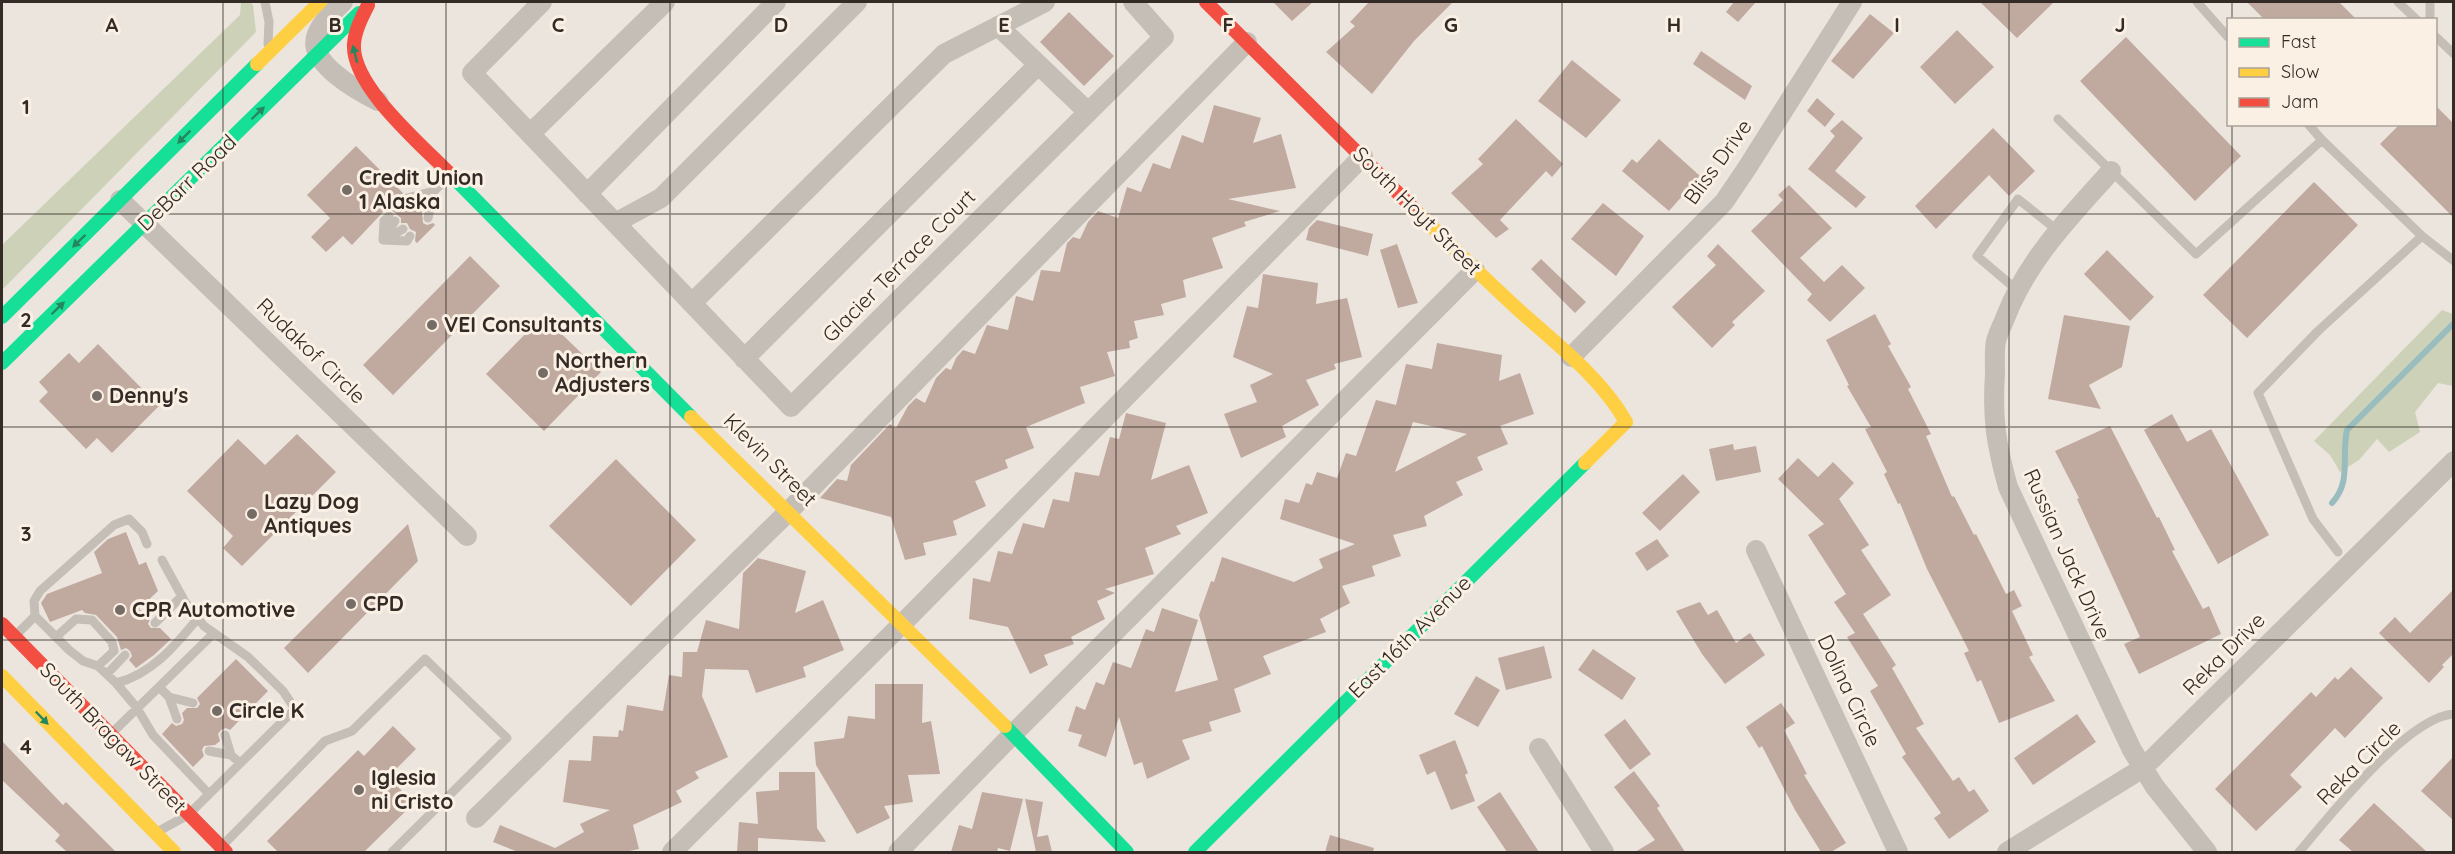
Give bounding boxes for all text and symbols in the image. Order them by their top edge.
text: A [106,12,119,37]
text: B [328,12,342,37]
text: C [552,12,565,37]
text: D [774,12,788,37]
text: E [998,12,1010,37]
text: F [1222,12,1234,37]
text: G [1444,12,1458,37]
text: H [1667,12,1681,37]
text: I [1894,12,1900,37]
text: J [2114,12,2126,37]
legend [2227,18,2437,126]
text: Fast [2281,30,2316,53]
one-way arrow [350,45,360,63]
text: Slow [2281,60,2319,83]
text: Jam [2281,90,2319,113]
text: 1 [22,94,30,119]
one-way arrow [251,106,266,120]
street label: Bliss Drive [1678,114,1757,209]
street label: DeBarr Road [131,129,241,236]
one-way arrow [177,129,191,143]
street label: South Hoyt Street [1348,141,1487,280]
place label: Credit Union 1 Alaska [359,164,484,214]
marker: Credit Union 1 Alaska [340,183,354,197]
street label: Glacier Terrace Court [816,183,980,347]
one-way arrow [71,234,86,248]
street label: Rudakof Circle [252,292,372,409]
one-way arrow [51,301,66,315]
text: 2 [20,307,32,332]
place label: VEI Consultants [444,311,602,337]
marker: VEI Consultants [425,318,439,332]
place label: Northern Adjusters [555,347,650,397]
marker: Northern Adjusters [536,366,550,380]
place label: Denny's [109,382,188,408]
marker: Denny's [90,389,104,403]
street label: Klevin Street [719,407,823,511]
street label: Russian Jack Drive [2019,464,2117,643]
place label: Lazy Dog Antiques [264,488,359,538]
marker: Lazy Dog Antiques [245,507,259,521]
text: 3 [21,521,31,546]
street label: East 16th Avenue [1342,569,1476,703]
place label: CPD [363,590,404,616]
place label: CPR Automotive [132,596,295,622]
marker: CPD [344,597,358,611]
marker: CPR Automotive [113,603,127,617]
street label: Reka Drive [2177,607,2270,700]
street label: Dolina Circle [1813,630,1887,751]
street label: South Bragaw Street [35,656,193,818]
place label: Circle K [229,697,304,723]
marker: Circle K [210,704,224,718]
one-way arrow [35,710,49,724]
street label: Reka Circle [2311,715,2406,810]
text: 4 [20,734,32,759]
place label: Iglesia ni Cristo [371,764,453,814]
marker: Iglesia ni Cristo [352,783,366,797]

